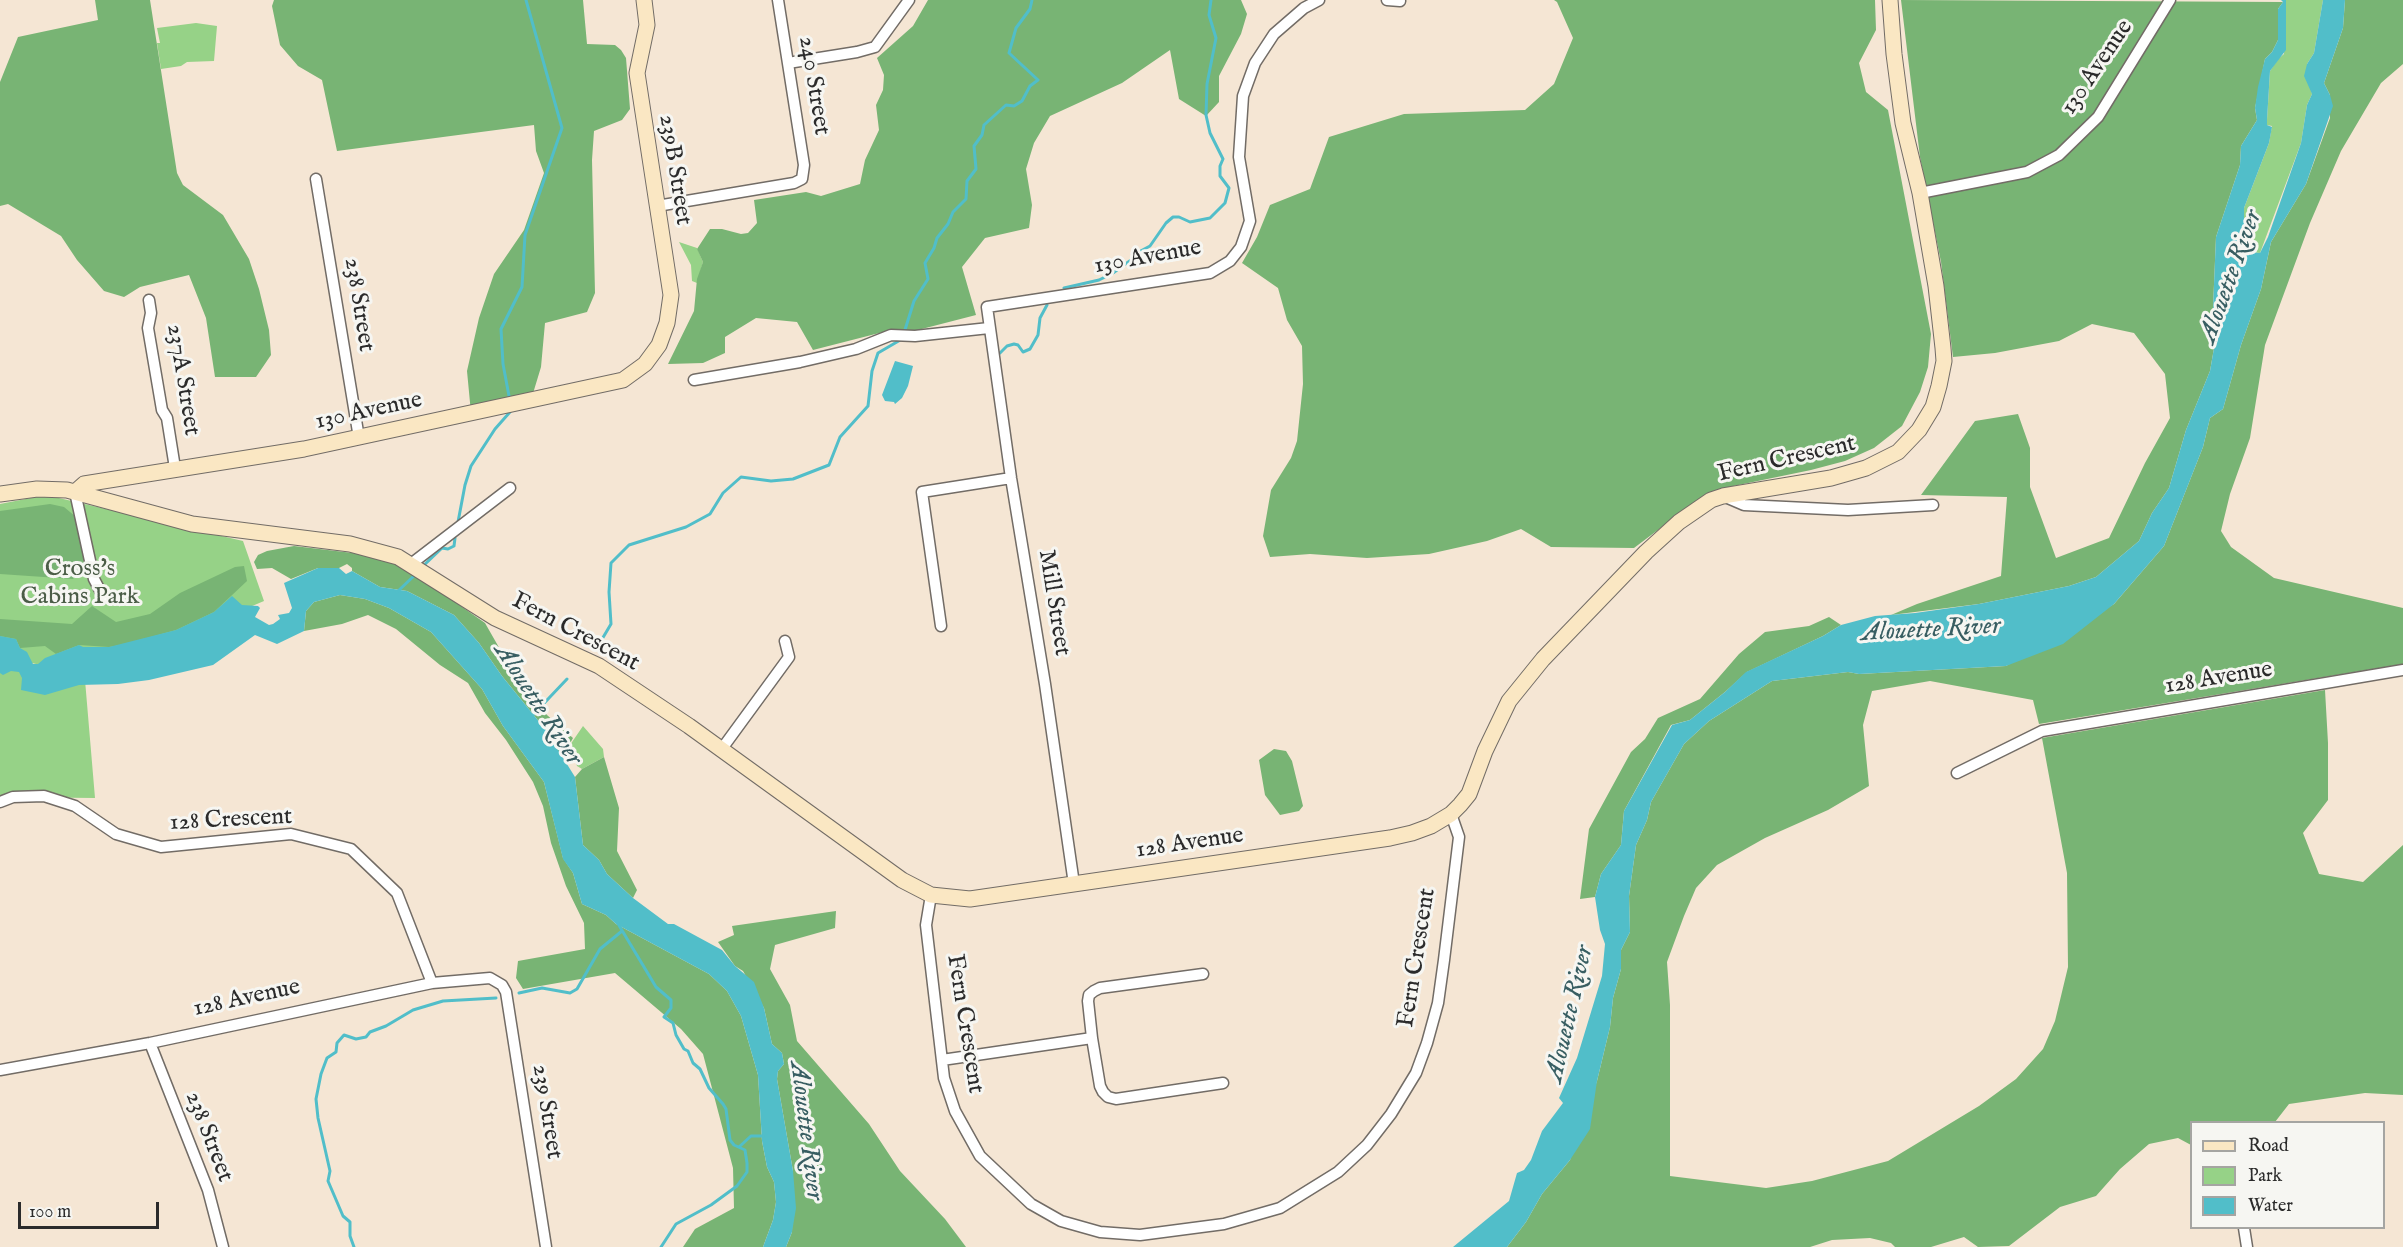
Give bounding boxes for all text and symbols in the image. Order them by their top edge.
street label: 130 Avenue [2056,15,2140,121]
street label: 240 Street [791,35,835,137]
street label: 239B Street [651,113,697,227]
water label: Alouette River [2194,206,2270,348]
street label: 130 Avenue [1092,234,1204,282]
street label: 238 Street [336,256,380,354]
street label: 237A Street [159,322,205,438]
street label: 130 Avenue [313,387,425,437]
street label: Fern Crescent [1715,430,1859,490]
street label: Mill Street [1030,548,1076,658]
park label: Cross's Cabins Park [21,556,139,612]
street label: Fern Crescent [506,587,644,679]
water label: Alouette River [1861,612,2001,650]
water label: Alouette River [486,638,588,772]
street label: 128 Avenue [2163,656,2275,702]
street label: 128 Crescent [169,803,293,839]
street label: 128 Avenue [1134,822,1246,866]
street label: Fern Crescent [1393,886,1443,1030]
water label: Alouette River [1540,943,1602,1085]
street label: Fern Crescent [939,952,989,1096]
street label: 128 Avenue [191,974,303,1024]
water label: Alouette River [781,1060,829,1202]
street label: 239 Street [524,1063,568,1161]
street label: 238 Street [178,1088,238,1186]
legend [2190,1121,2385,1229]
text: Road [2248,1135,2289,1158]
text: Park [2248,1165,2282,1188]
scale bar [21,1190,162,1228]
text: Water [2248,1195,2293,1218]
text: 100 m [29,1201,71,1224]

